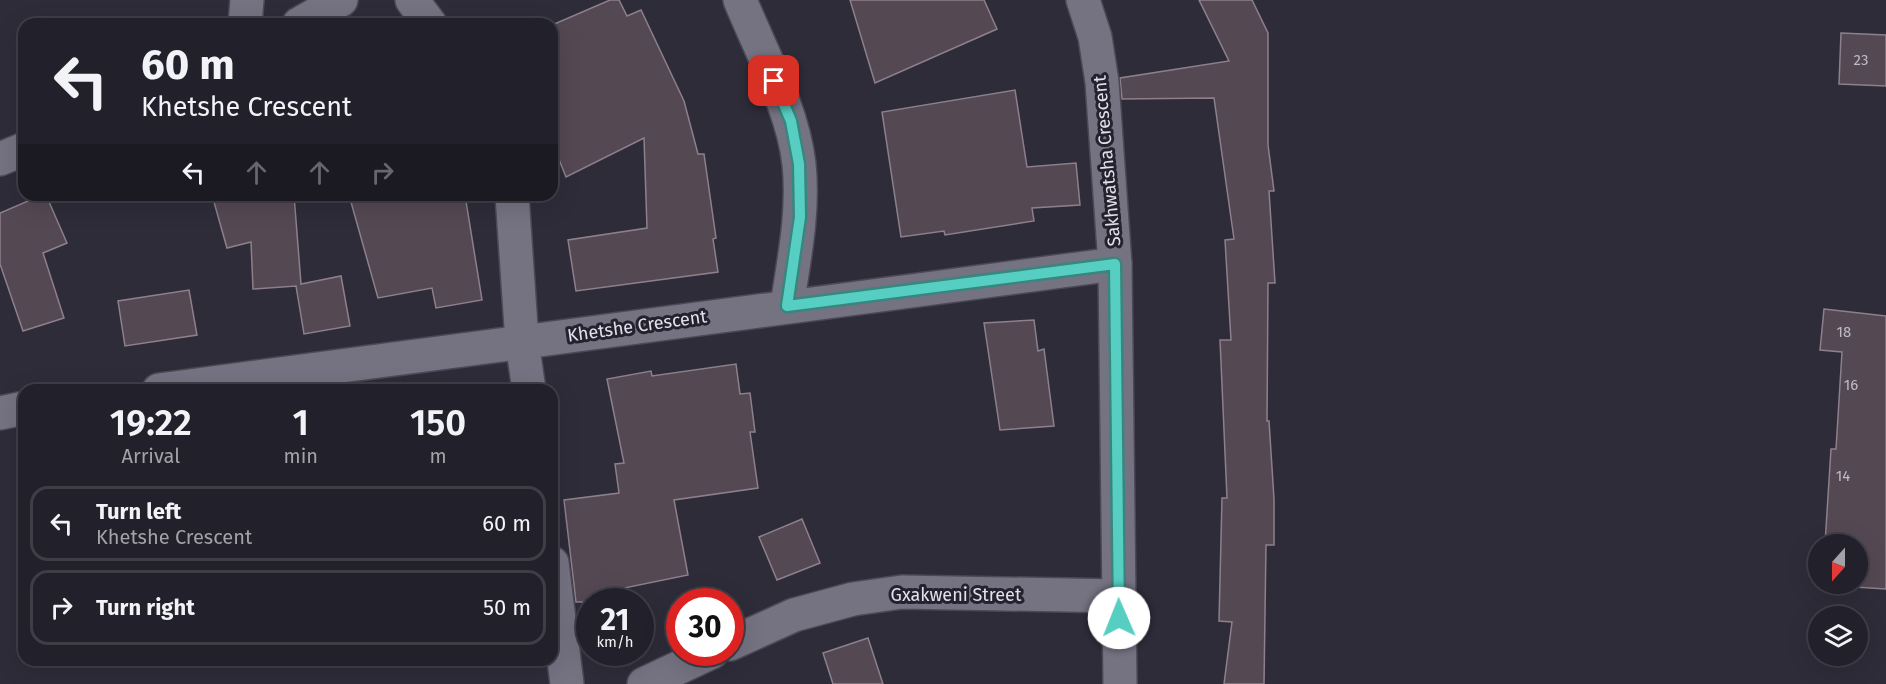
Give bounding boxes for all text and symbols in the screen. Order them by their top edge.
text: 60 m [141,40,235,90]
icon: left [42,42,120,120]
house number: 23 [1854,51,1868,69]
pin [748,55,799,106]
icon: arrive [757,64,790,97]
street label: Sakhwatsha Crescent [1089,74,1125,247]
text: Khetshe Crescent [141,91,352,123]
icon: left [177,156,210,189]
icon: ahead [240,156,273,189]
icon: ahead [303,156,336,189]
icon: right [366,156,399,189]
street label: Khetshe Crescent [566,305,709,347]
house number: 18 [1837,323,1851,341]
house number: 16 [1844,376,1858,394]
text: 19:22 [110,401,192,445]
text: 1 [293,401,309,445]
text: 150 [410,401,466,445]
text: Arrival [121,444,180,468]
text: min [284,444,318,468]
text: m [429,444,447,468]
house number: 14 [1836,467,1850,485]
text: Turn left [96,498,181,525]
icon: left [45,507,78,540]
text: 60 m [482,510,531,537]
text: Khetshe Crescent [96,525,252,549]
north arrow [1808,534,1868,594]
map controls [1808,534,1868,666]
street label: Gxakweni Street [891,584,1022,606]
position arrow [1087,586,1151,650]
speed limit sign: 30 [666,588,744,666]
icon: right [45,591,78,624]
text: Turn right [96,594,195,621]
text: 50 m [483,594,531,621]
text: 21 [601,602,629,638]
button: layers [1808,606,1868,666]
text: km/h [596,633,634,651]

